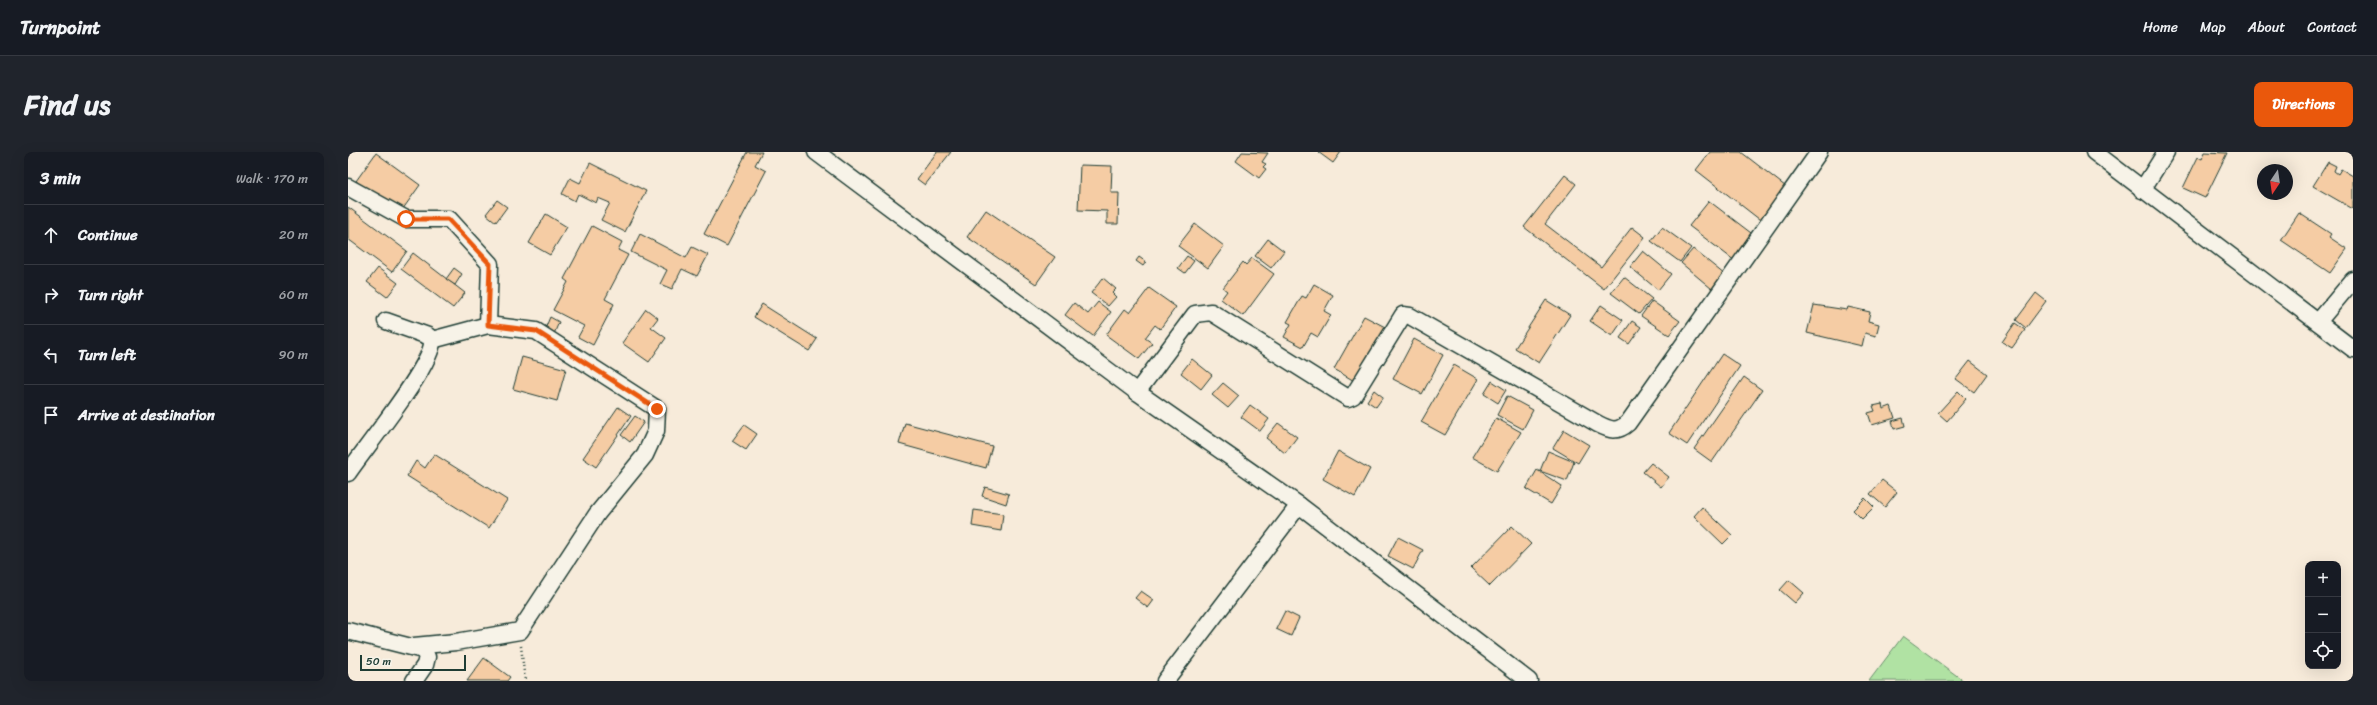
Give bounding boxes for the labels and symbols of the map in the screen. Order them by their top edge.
north arrow [2257,164,2293,200]
route start [397,210,415,228]
route end [648,400,666,418]
scale bar [360,653,466,672]

